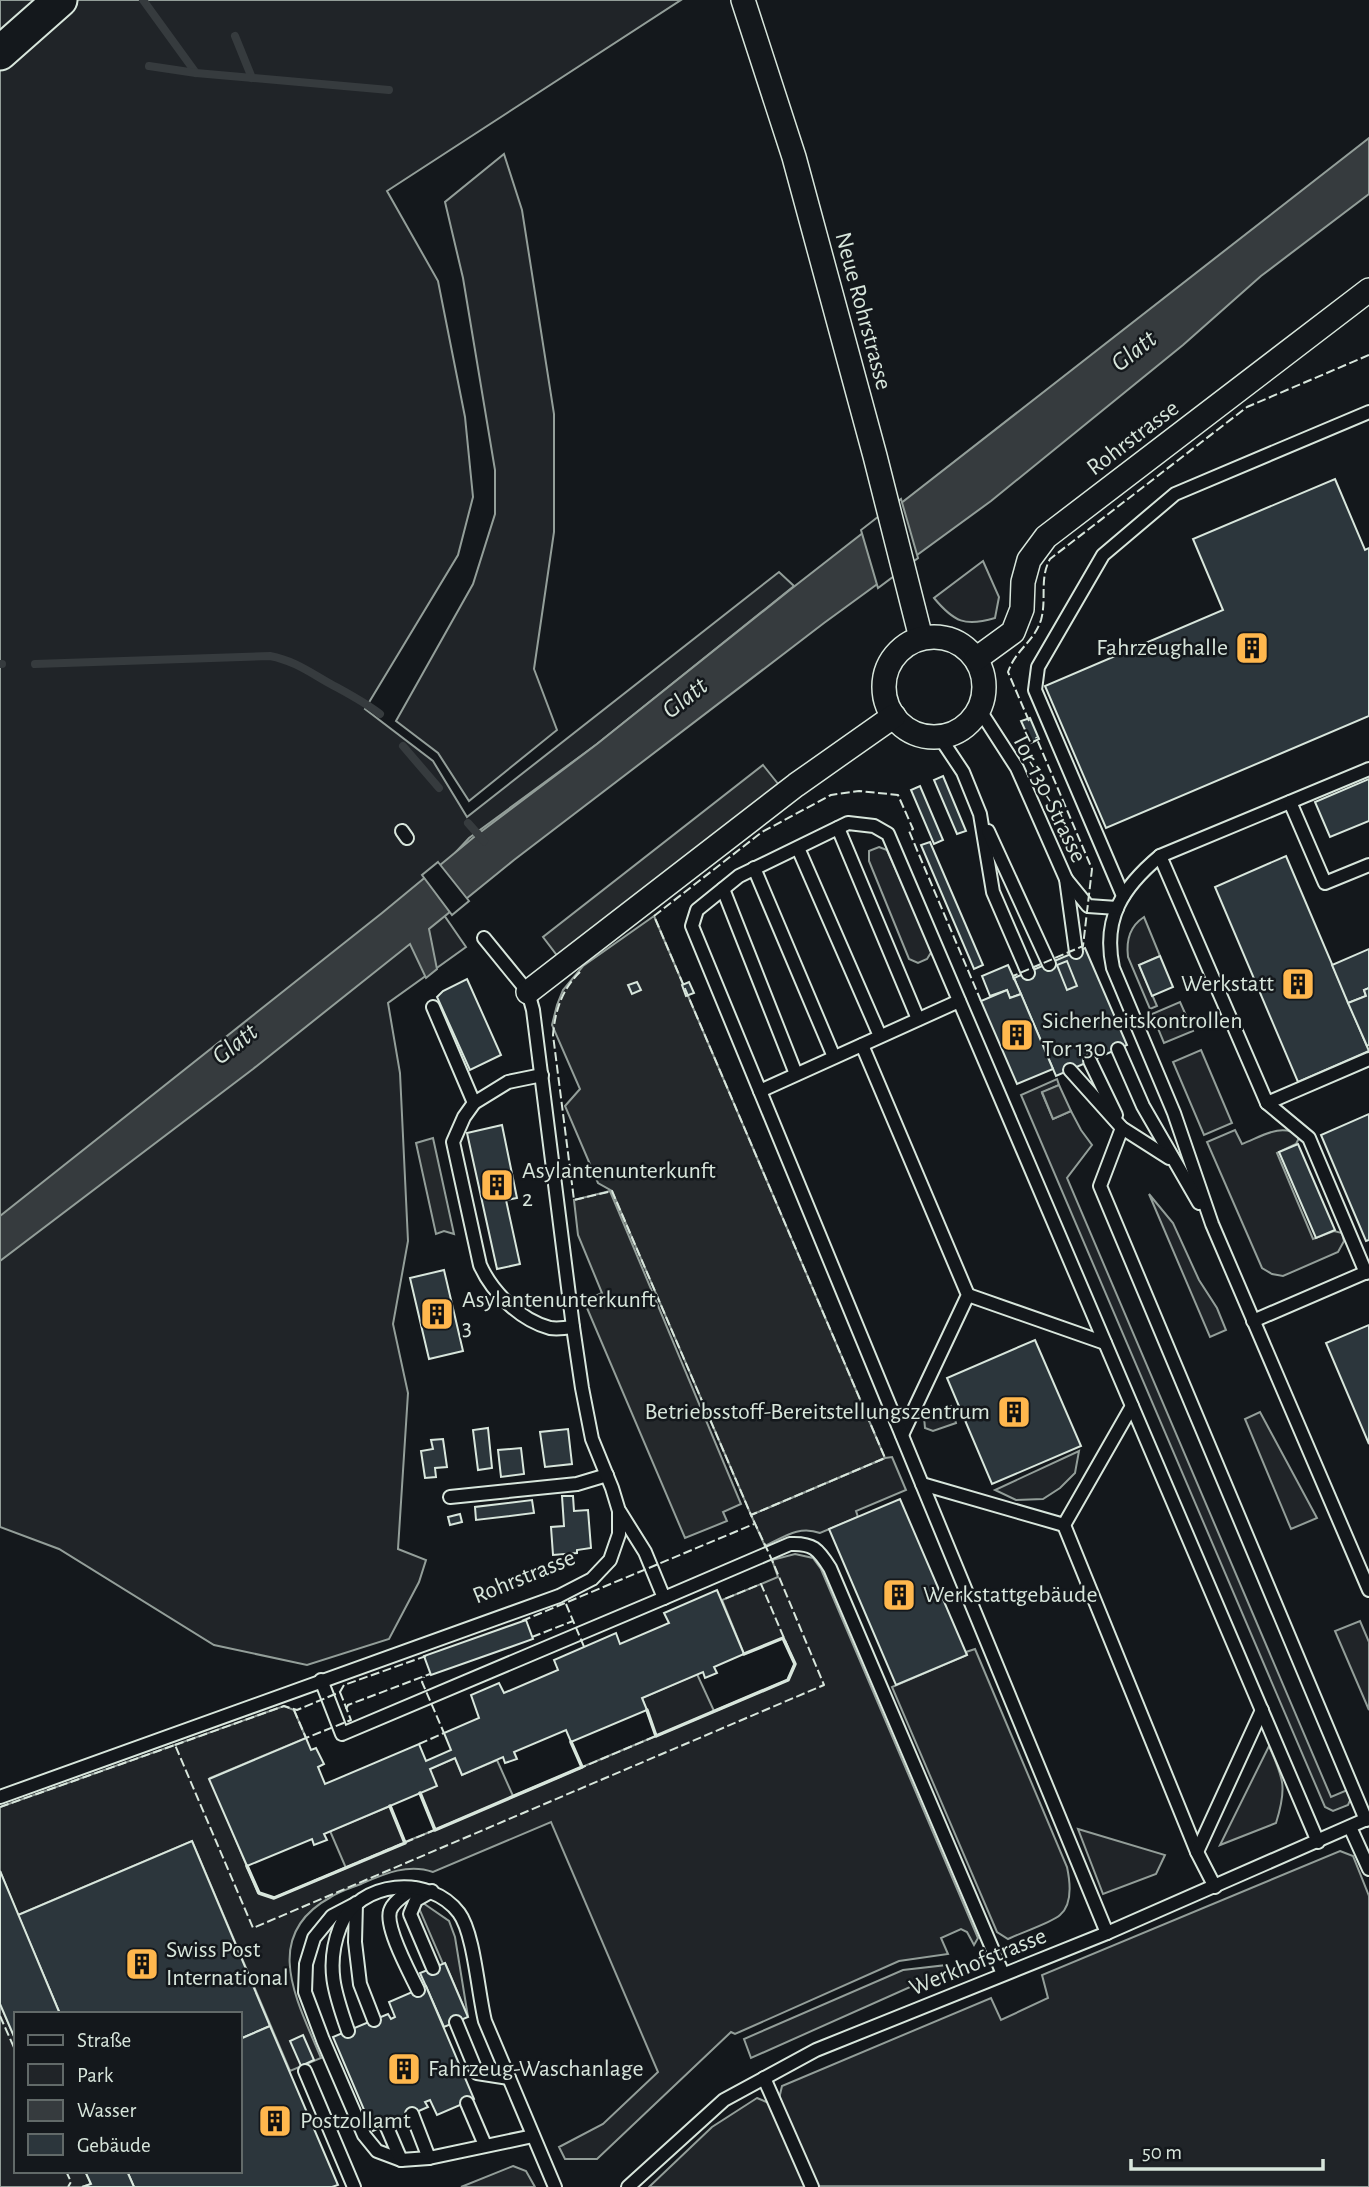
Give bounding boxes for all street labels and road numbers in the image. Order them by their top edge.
street label: Neue Rohrstrasse [830,229,896,393]
street label: Rohrstrasse [1083,396,1183,480]
street label: Tor-130-Strasse [1007,730,1091,866]
street label: Rohrstrasse [469,1546,579,1608]
street label: Werkhofstrasse [906,1924,1050,2000]

